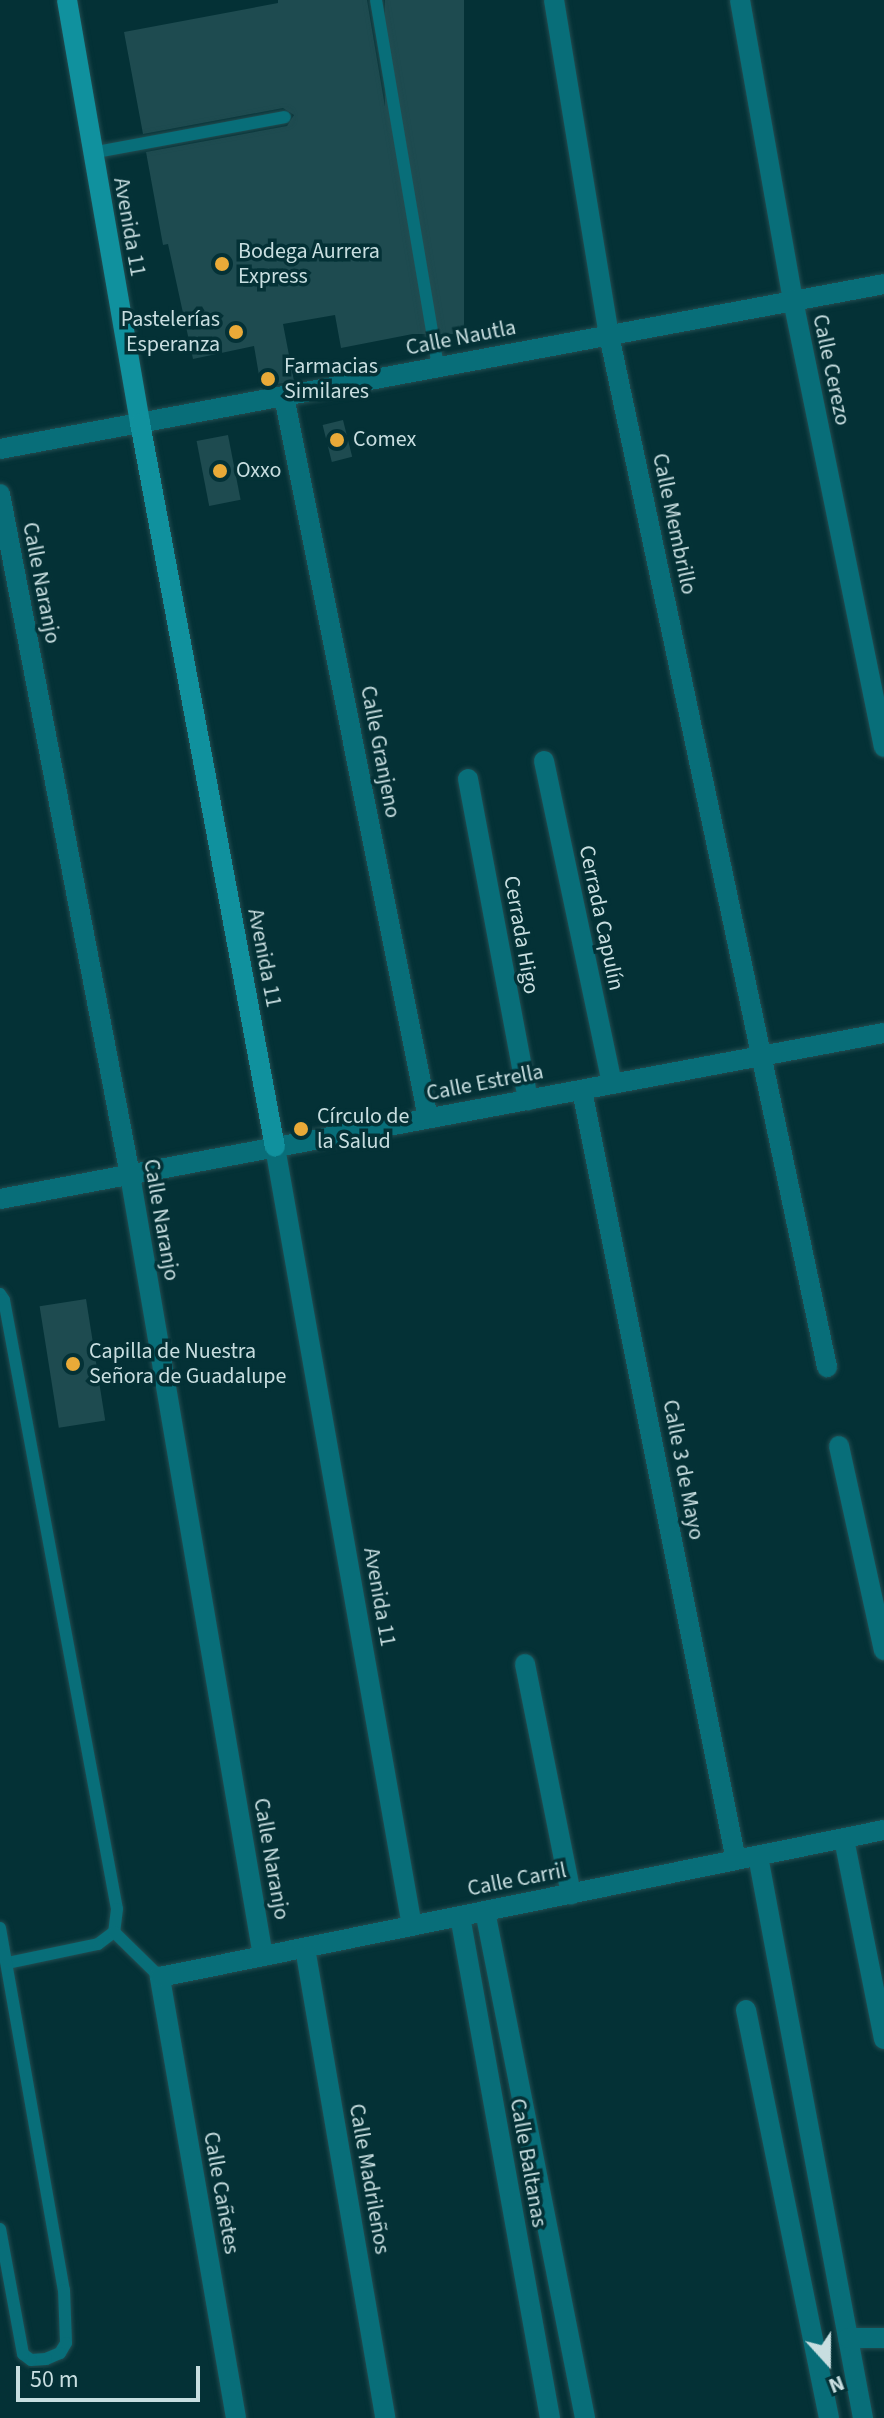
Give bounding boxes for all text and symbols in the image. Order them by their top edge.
street label: Avenida 11 [107,176,151,278]
place label: Bodega Aurrera Express [238,238,380,290]
marker: Bodega Aurrera Express [213,255,231,273]
place label: Pastelerías Esperanza [121,306,220,358]
street label: Calle Cerezo [806,312,856,428]
street label: Calle Nautla [404,314,518,362]
marker: Pastelerías Esperanza [227,323,245,341]
place label: Farmacias Similares [284,353,378,404]
marker: Farmacias Similares [259,370,277,388]
place label: Comex [353,427,416,453]
marker: Comex [328,431,346,449]
street label: Calle Membrillo [646,451,702,597]
place label: Oxxo [236,458,281,484]
marker: Oxxo [211,462,229,480]
street label: Calle Naranjo [16,520,66,646]
street label: Calle Granjeno [354,684,406,820]
street label: Cerrada Capulín [573,843,629,993]
street label: Cerrada Higo [498,874,544,996]
street label: Avenida 11 [242,906,286,1010]
street label: Calle Estrella [424,1059,546,1107]
place label: Círculo de la Salud [317,1103,409,1154]
marker: Círculo de la Salud [292,1120,310,1138]
street label: Calle Naranjo [137,1157,185,1283]
place label: Capilla de Nuestra Señora de Guadalupe [89,1338,286,1390]
marker: Capilla de Nuestra Señora de Guadalupe [64,1355,82,1373]
street label: Calle 3 de Mayo [656,1398,710,1542]
street label: Avenida 11 [357,1546,401,1648]
street label: Calle Naranjo [247,1796,295,1922]
street label: Calle Carril [465,1857,569,1903]
street label: Calle Baltanas [504,2097,552,2229]
street label: Calle Madrileños [343,2102,395,2256]
street label: Calle Cañetes [197,2130,245,2256]
north arrow [788,2322,868,2402]
scale bar [20,2350,204,2400]
text: 50 m [30,2362,79,2397]
text: N [824,2367,849,2402]

